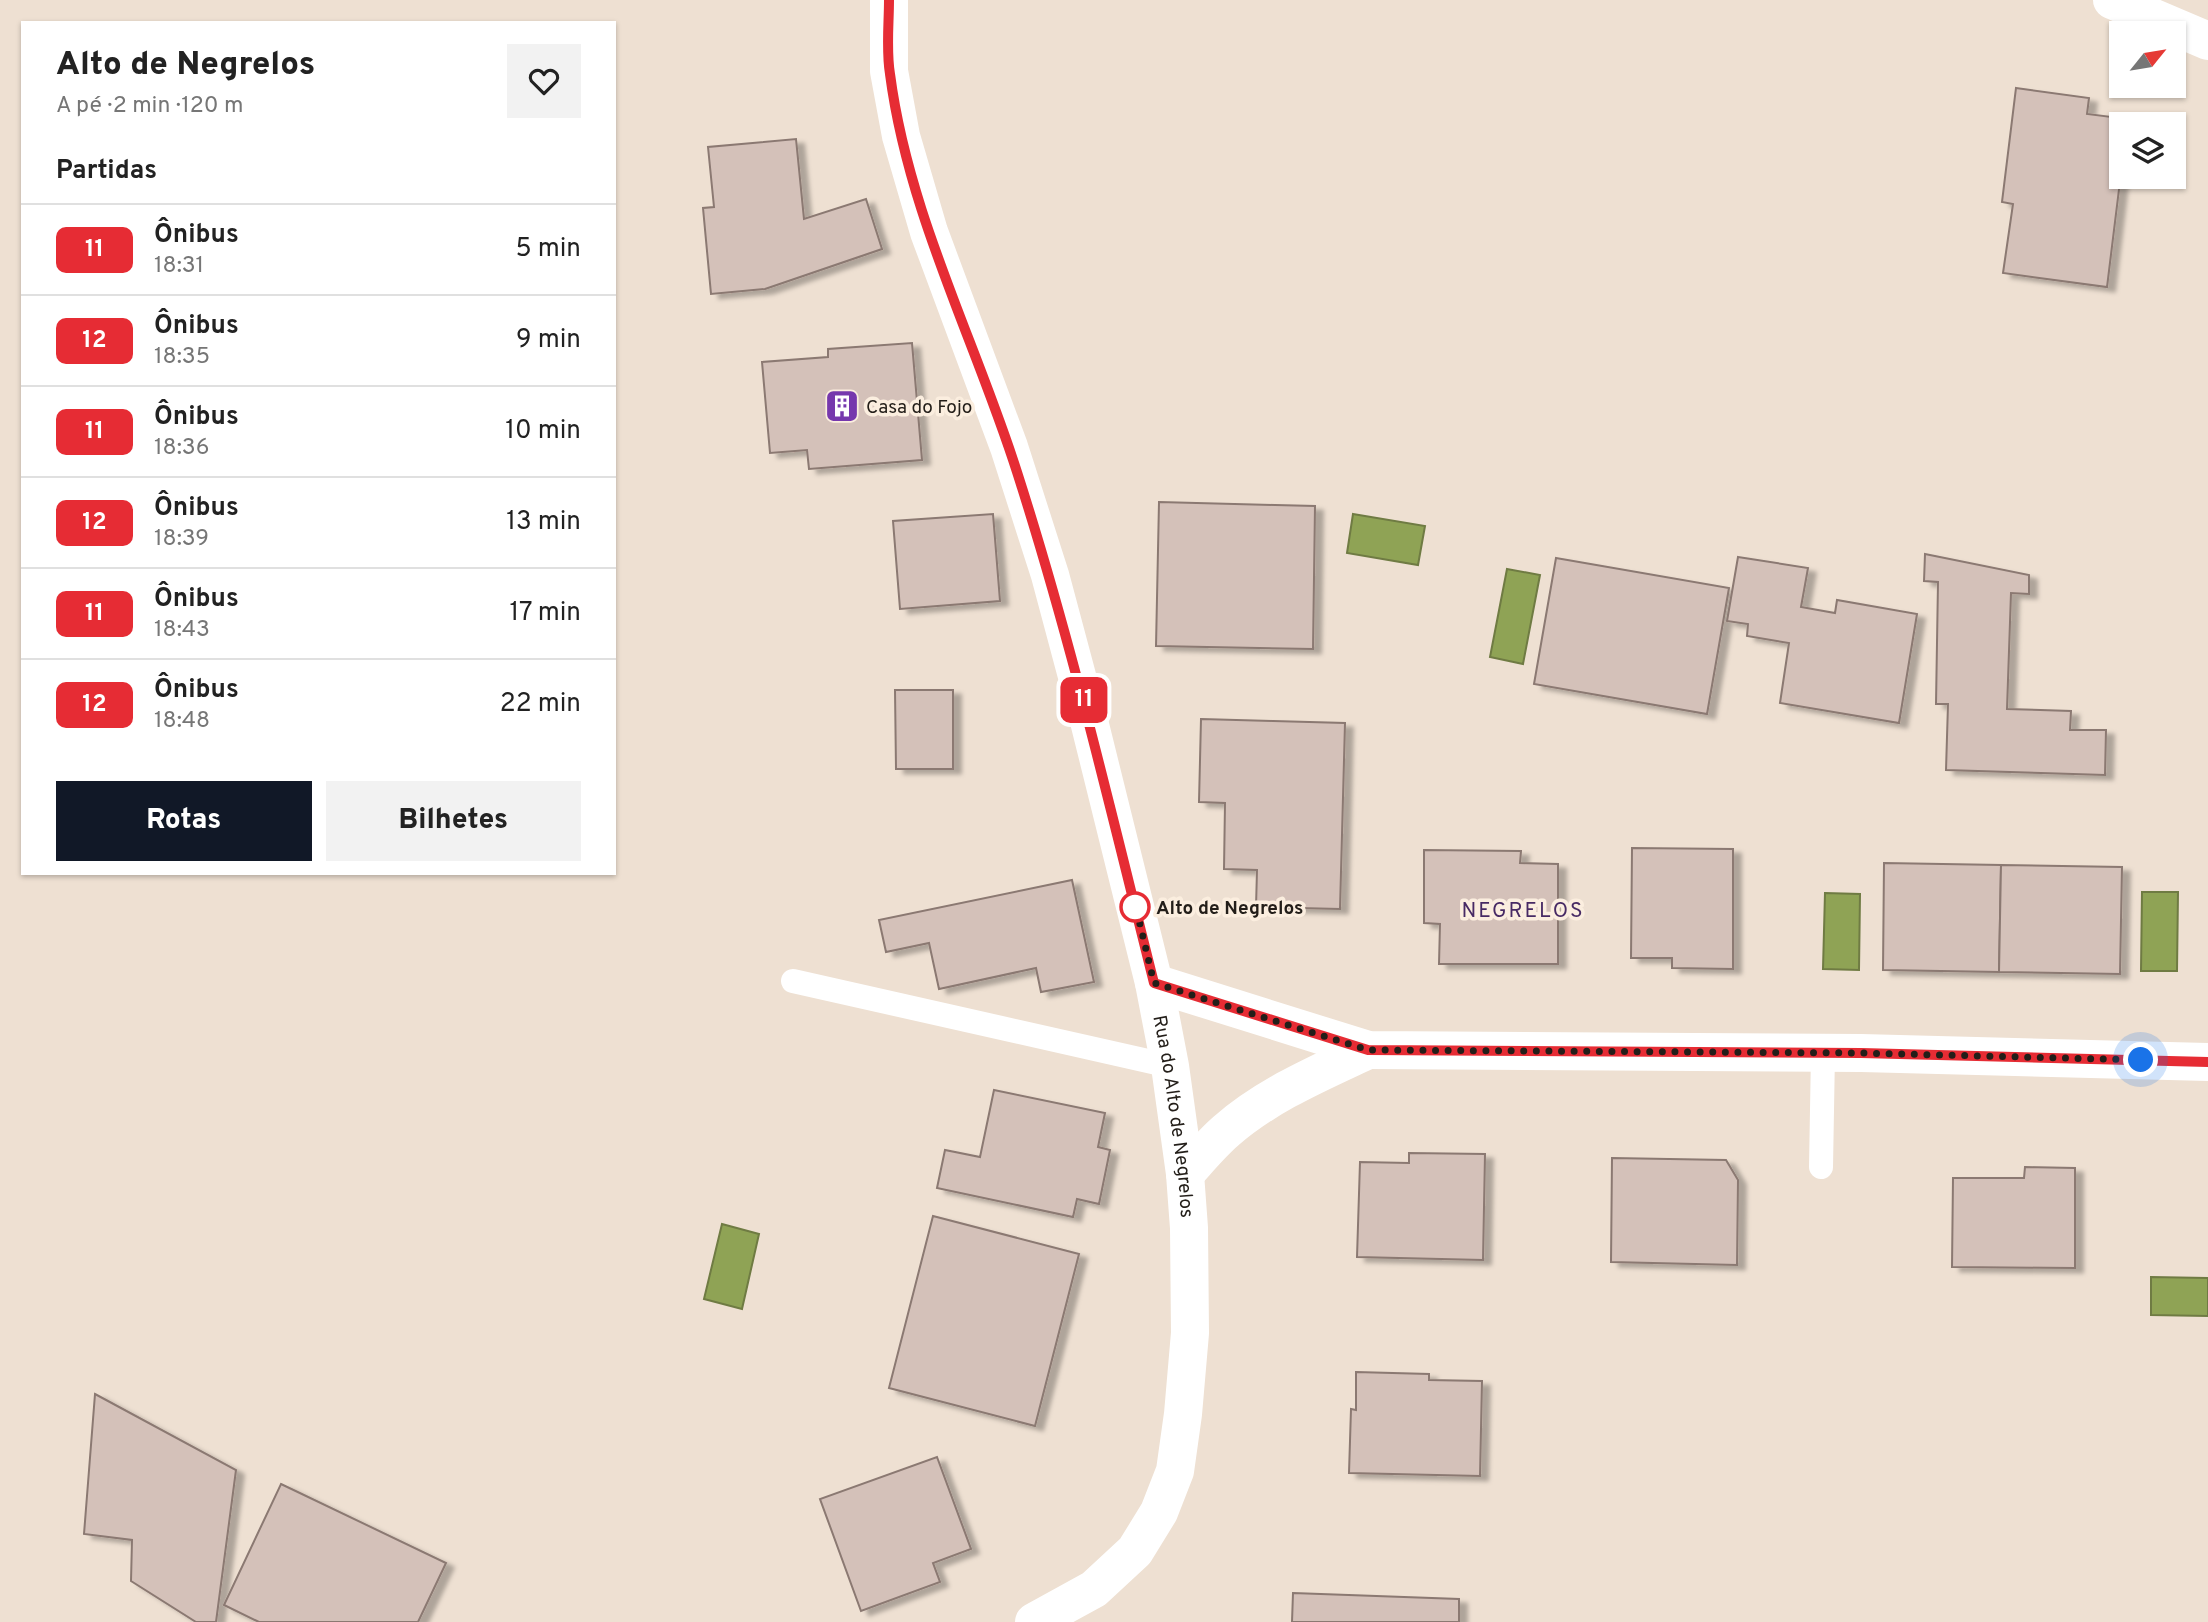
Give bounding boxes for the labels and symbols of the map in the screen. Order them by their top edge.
north arrow [2109,21,2186,98]
building icon: Casa do Fojo [823,387,861,425]
place label: Casa do Fojo [866,396,972,420]
line badge: 11 [1052,677,1116,723]
marker: Alto de Negrelos [1120,892,1150,922]
place label: Alto de Negrelos [1156,897,1303,921]
district label: NEGRELOS [1461,898,1585,925]
street label: Rua do Alto de Negrelos [1146,1013,1198,1219]
your location [2123,1042,2158,1077]

